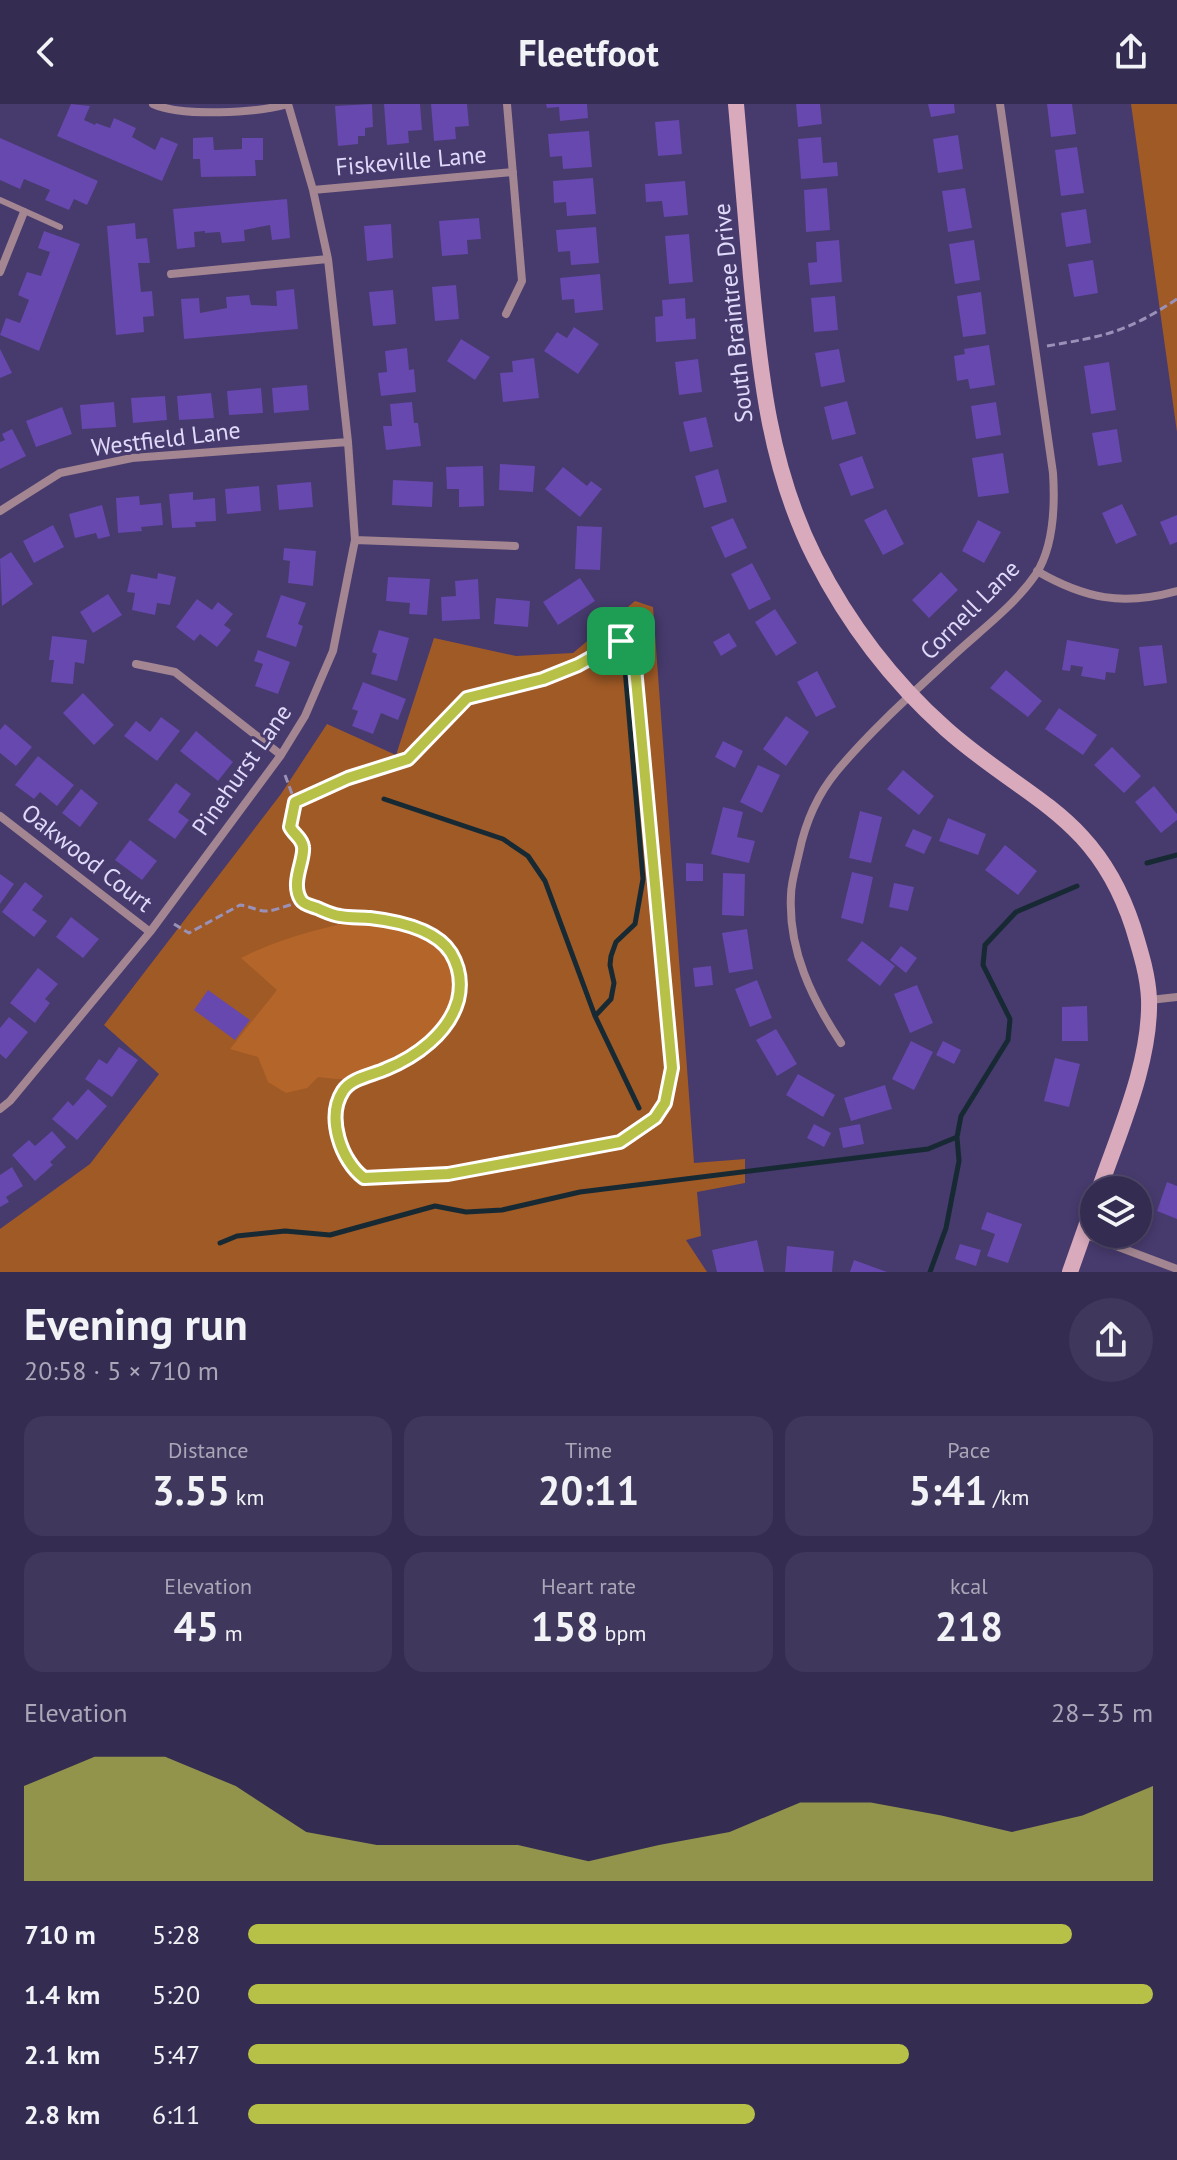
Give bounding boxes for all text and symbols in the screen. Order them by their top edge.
text: Fleetfoot [518,29,659,76]
icon: back [24,30,68,74]
icon: share [1109,30,1153,74]
street label: Fiskeville Lane [334,138,488,183]
street label: South Braintree Drive [706,202,759,424]
street label: Westfield Lane [90,414,242,463]
street label: Cornell Lane [913,553,1026,666]
pin [587,607,655,675]
icon: arrive [599,619,643,663]
street label: Pinehurst Lane [185,698,298,841]
street label: Oakwood Court [16,797,159,918]
map controls [1080,1176,1152,1248]
button: layers [1080,1176,1152,1248]
text: Evening run [24,1295,248,1352]
button: share [1069,1298,1153,1382]
text: 20:58 · 5 × 710 m [24,1354,219,1387]
text: Distance [168,1436,248,1464]
text: Time [565,1436,612,1464]
text: Pace [947,1436,990,1464]
text: 3.55 [152,1464,230,1516]
text: 20:11 [538,1464,639,1516]
text: 5:41 [908,1464,987,1516]
text: km [230,1483,264,1511]
text: /km [987,1483,1029,1511]
text: Elevation [164,1572,252,1600]
text: Heart rate [541,1572,636,1600]
text: kcal [950,1572,988,1600]
text: 45 [174,1600,219,1652]
text: 158 [531,1600,599,1652]
text: 218 [935,1600,1003,1652]
text: m [219,1619,243,1647]
text: bpm [599,1619,646,1647]
text: Elevation [24,1696,128,1729]
text: 28–35 m [1051,1696,1153,1729]
text: 710 m [24,1918,96,1951]
text: 5:28 [152,1918,200,1951]
text: 1.4 km [24,1978,100,2011]
text: 5:20 [152,1978,200,2011]
text: 2.1 km [24,2038,100,2071]
text: 5:47 [152,2038,200,2071]
text: 2.8 km [24,2098,100,2131]
text: 6:11 [152,2098,200,2131]

